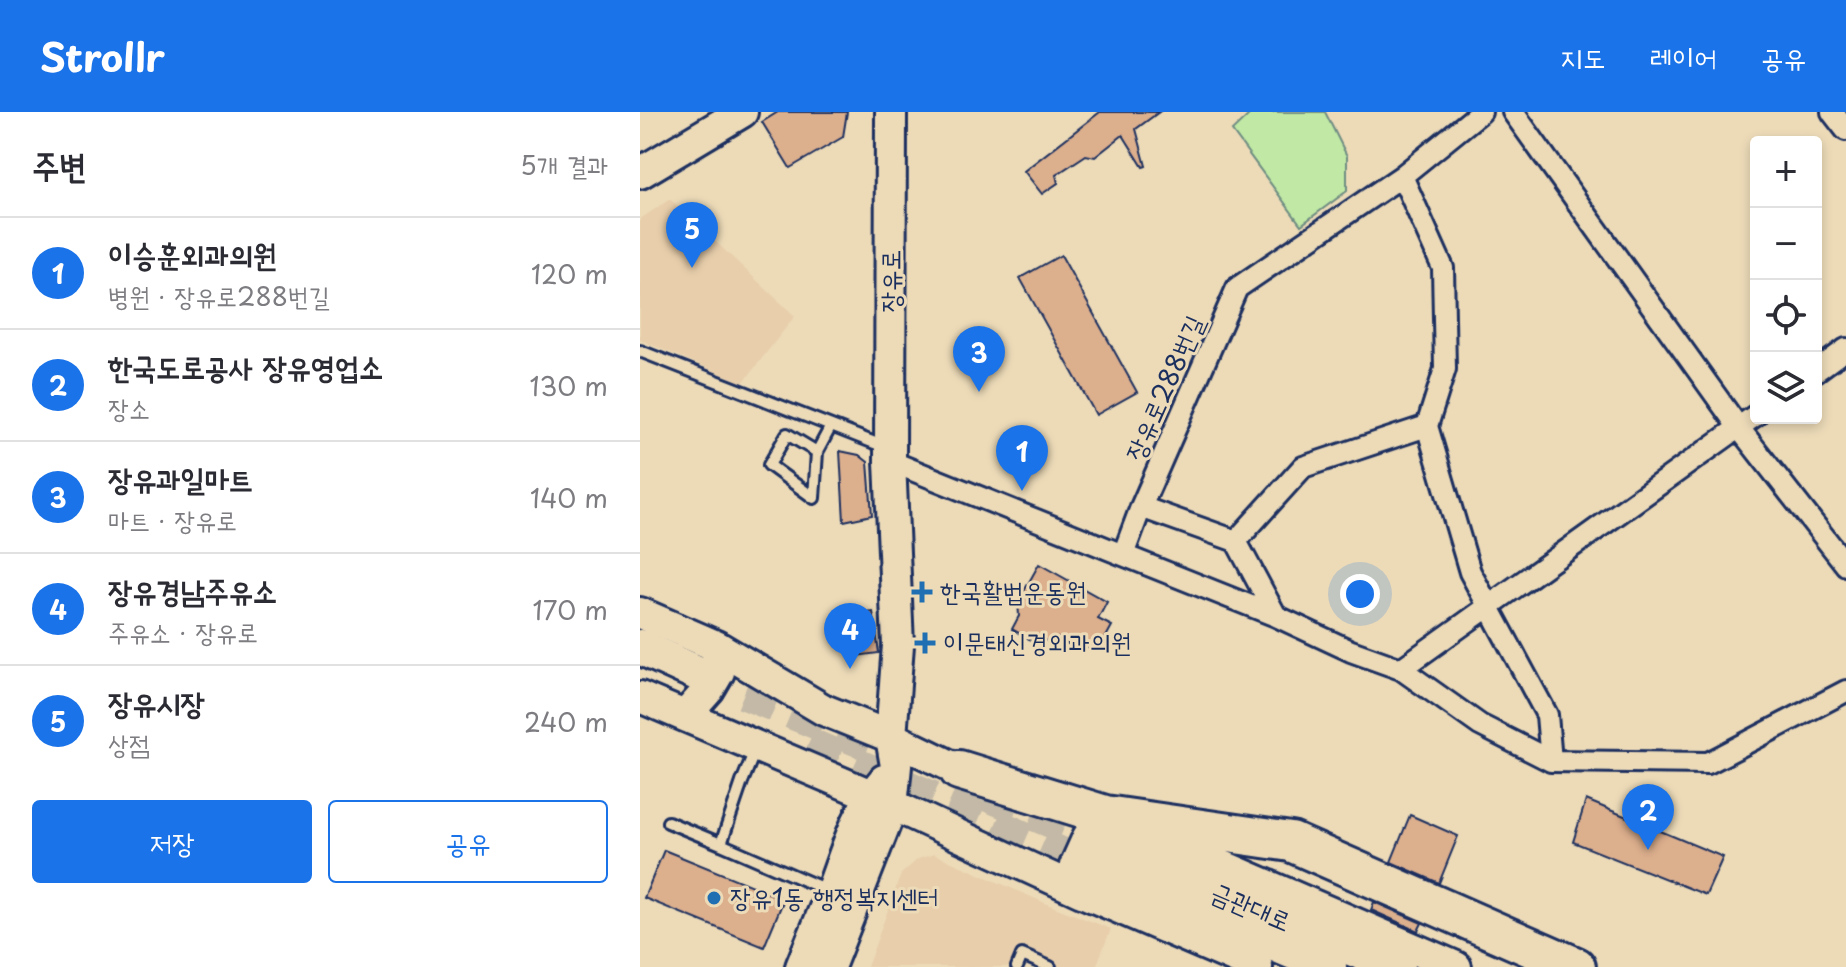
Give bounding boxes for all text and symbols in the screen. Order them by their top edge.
text: Strollr [40,28,165,85]
text: 지도 [1560,35,1605,78]
text: 레이어 [1649,35,1717,78]
text: 공유 [1761,35,1806,78]
map controls [1750,136,1822,424]
button: + [1750,136,1822,208]
text: 주변 [32,138,87,190]
text: 5개 결과 [520,145,608,184]
pin: 5 [666,202,718,268]
button: − [1750,208,1822,280]
text: 이승훈외과의원 [108,231,277,276]
street label: 장유로 [870,250,909,312]
text: 1 [52,254,64,293]
text: 120 m [531,254,608,293]
text: 병원 · 장유로288번길 [108,276,330,315]
button: locate [1750,280,1822,352]
street label: 장유로288번길 [1114,308,1213,466]
pin: 3 [953,326,1005,392]
text: 한국도로공사 장유영업소 [108,343,383,388]
button: layers [1750,352,1822,424]
text: 2 [49,366,67,405]
text: 130 m [529,366,608,405]
text: 장소 [108,388,150,427]
pin: 1 [996,425,1048,491]
text: 장유과일마트 [108,455,253,500]
text: 3 [49,478,67,517]
text: 140 m [530,478,608,517]
text: 마트 · 장유로 [108,500,237,539]
text: 장유경남주유소 [108,567,277,612]
place label: 한국활법운동원 [940,571,1086,610]
your location [1340,574,1380,614]
marker: 한국활법운동원 [911,581,933,603]
text: 4 [49,590,67,629]
text: 170 m [533,590,608,629]
pin: 4 [824,603,876,669]
text: 주유소 · 장유로 [108,612,258,651]
place label: 이문태신경외과의원 [943,622,1131,661]
marker: 이문태신경외과의원 [914,632,936,654]
text: 장유시장 [108,679,205,724]
text: 5 [50,702,66,741]
text: 240 m [524,702,608,741]
text: 상점 [108,724,150,763]
pin: 2 [1622,784,1674,850]
button: 저장 [32,800,312,883]
button: 공유 [328,800,608,883]
street label: 금관대로 [1205,871,1298,940]
place label: 장유1동 행정복지센터 [730,877,938,916]
marker: 장유1동 행정복지센터 [705,889,723,907]

